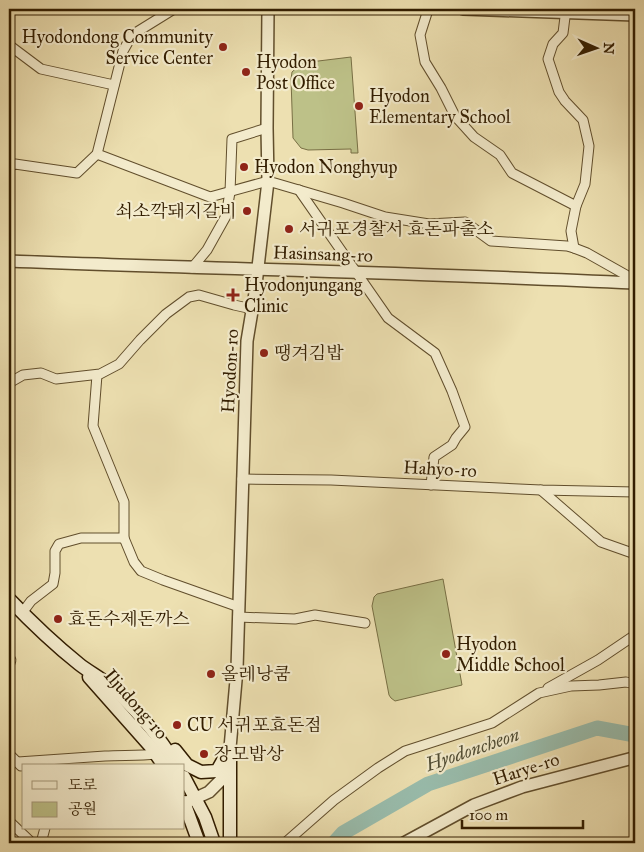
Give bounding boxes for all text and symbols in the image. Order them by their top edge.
north arrow [572,22,622,72]
place label: Hyodondong Community Service Center [22,26,214,69]
marker: Hyodondong Community Service Center [217,41,229,53]
text: N [600,42,617,55]
place label: Hyodon Post Office [256,51,335,94]
marker: Hyodon Post Office [240,66,252,78]
place label: Hyodon Elementary School [369,85,511,128]
marker: Hyodon Elementary School [353,100,365,112]
place label: Hyodon Nonghyup [254,156,398,179]
marker: Hyodon Nonghyup [238,161,250,173]
place label: 쇠소깍돼지갈비 [115,200,237,222]
marker: 쇠소깍돼지갈비 [241,205,253,217]
place label: 서귀포경찰서 효돈파출소 [299,218,494,240]
marker: 서귀포경찰서 효돈파출소 [283,223,295,235]
street label: Hasinsang-ro [273,241,373,268]
place label: Hyodonjungang Clinic [244,274,363,317]
marker: Hyodonjungang Clinic [226,288,240,302]
street label: Hyodon-ro [217,329,243,413]
place label: 땡겨김밥 [274,342,344,364]
marker: 땡겨김밥 [258,347,270,359]
street label: Hahyo-ro [403,456,477,482]
place label: 효돈수제돈까스 [68,608,190,630]
marker: 효돈수제돈까스 [52,613,64,625]
place label: Hyodon Middle School [456,633,565,676]
marker: Hyodon Middle School [440,648,452,660]
place label: 올레낭쿰 [221,663,291,685]
street label: Iljudong-ro [99,664,173,744]
marker: 올레낭쿰 [205,668,217,680]
place label: CU 서귀포효돈점 [187,714,322,736]
marker: CU 서귀포효돈점 [171,719,183,731]
water label: Hyodoncheon [421,723,522,777]
place label: 장모밥상 [214,743,284,765]
marker: 장모밥상 [198,748,210,760]
street label: Harye-ro [490,748,562,790]
legend [22,764,185,830]
text: 도로 [68,776,97,794]
scale bar [462,797,583,829]
text: 공원 [68,800,97,818]
text: 100 m [469,806,509,824]

